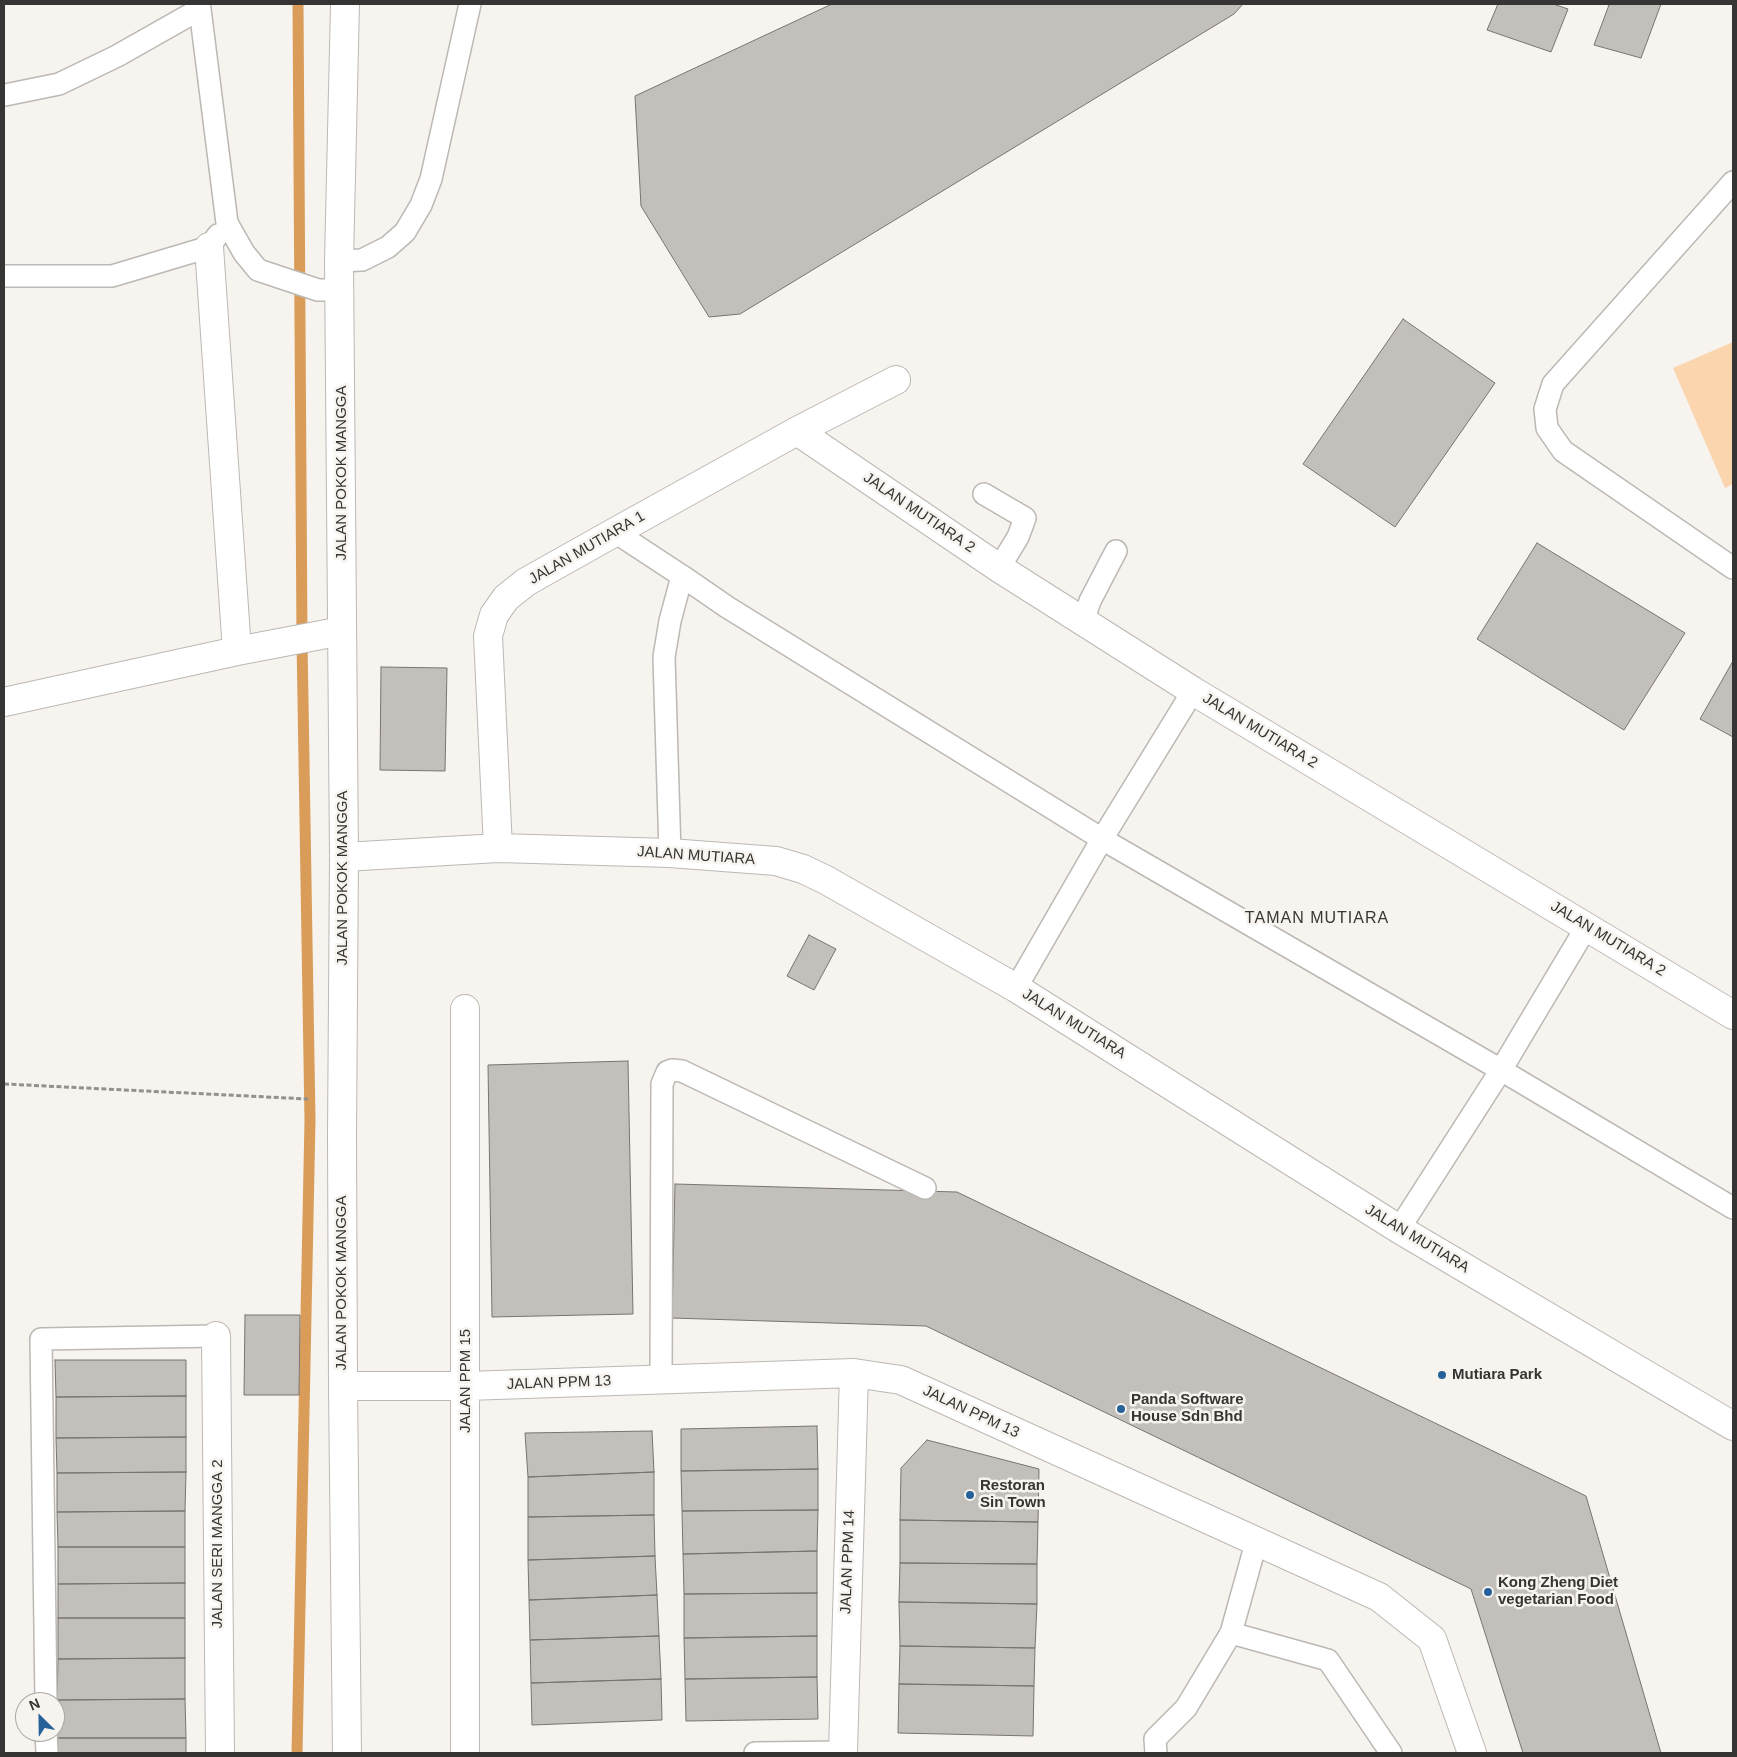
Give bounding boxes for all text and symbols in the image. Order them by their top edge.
street label: JALAN POKOK MANGGA [333,385,351,561]
street label: JALAN MUTIARA 2 [860,469,978,557]
street label: JALAN MUTIARA 1 [526,507,648,589]
street label: JALAN MUTIARA 2 [1199,690,1321,772]
street label: JALAN POKOK MANGGA [334,790,352,966]
street label: JALAN MUTIARA [636,843,756,869]
street label: JALAN MUTIARA 2 [1547,898,1669,980]
district label: TAMAN MUTIARA [1243,909,1391,929]
street label: JALAN MUTIARA [1019,985,1129,1063]
street label: JALAN POKOK MANGGA [333,1195,351,1371]
street label: JALAN MUTIARA [1362,1201,1472,1277]
street label: JALAN PPM 15 [457,1329,475,1433]
place label: Mutiara Park [1452,1366,1542,1384]
marker: Mutiara Park [1436,1369,1448,1381]
street label: JALAN PPM 13 [507,1372,611,1394]
street label: JALAN PPM 13 [920,1382,1022,1442]
place label: Panda Software House Sdn Bhd [1131,1391,1244,1426]
marker: Panda Software House Sdn Bhd [1115,1403,1127,1415]
street label: JALAN SERI MANGGA 2 [209,1459,227,1629]
place label: Restoran Sin Town [980,1477,1046,1512]
marker: Restoran Sin Town [964,1489,976,1501]
street label: JALAN PPM 14 [837,1510,859,1614]
place label: Kong Zheng Diet vegetarian Food [1498,1574,1618,1609]
marker: Kong Zheng Diet vegetarian Food [1482,1586,1494,1598]
north arrow [15,1692,65,1742]
text: N [27,1695,42,1713]

